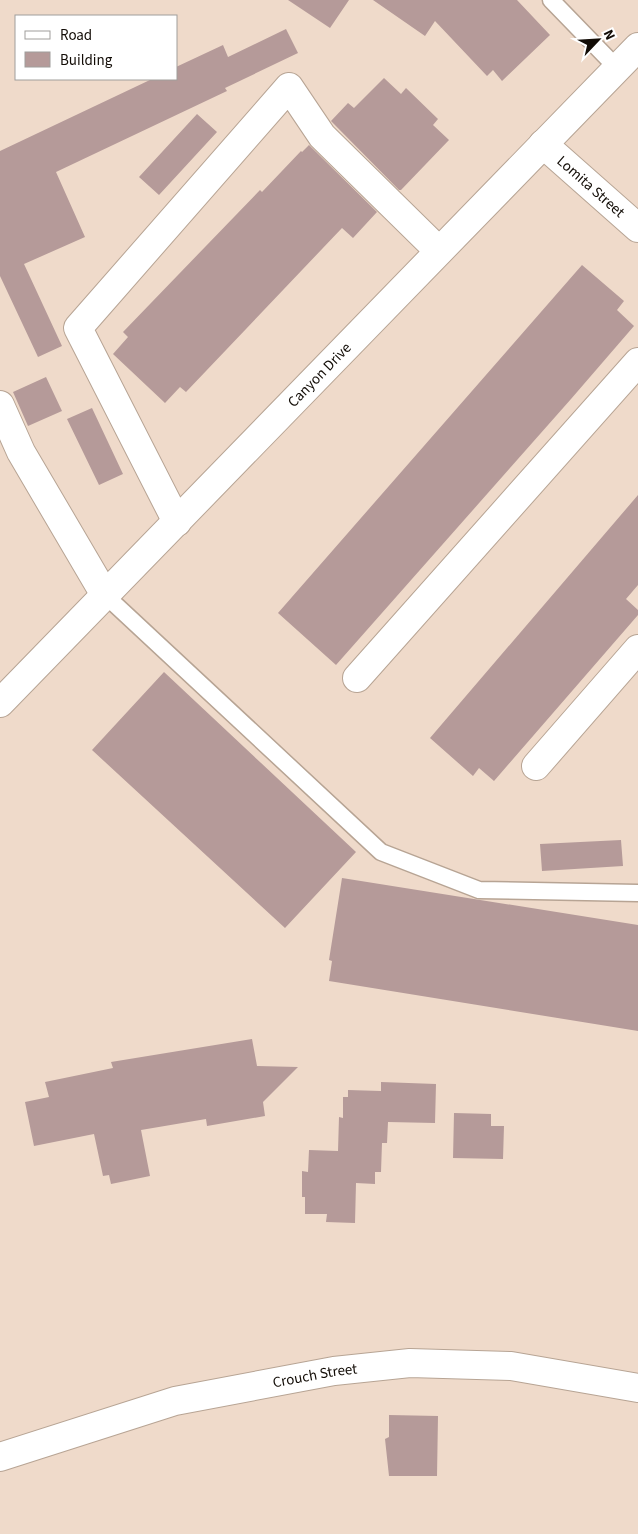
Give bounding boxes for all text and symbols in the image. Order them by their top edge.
legend [15,15,178,80]
north arrow [573,15,623,65]
text: Road [60,25,92,46]
text: N [598,26,620,43]
text: Building [60,50,113,71]
street label: Lomita Street [552,151,630,222]
street label: Canyon Drive [283,338,356,412]
street label: Crouch Street [271,1358,358,1393]

